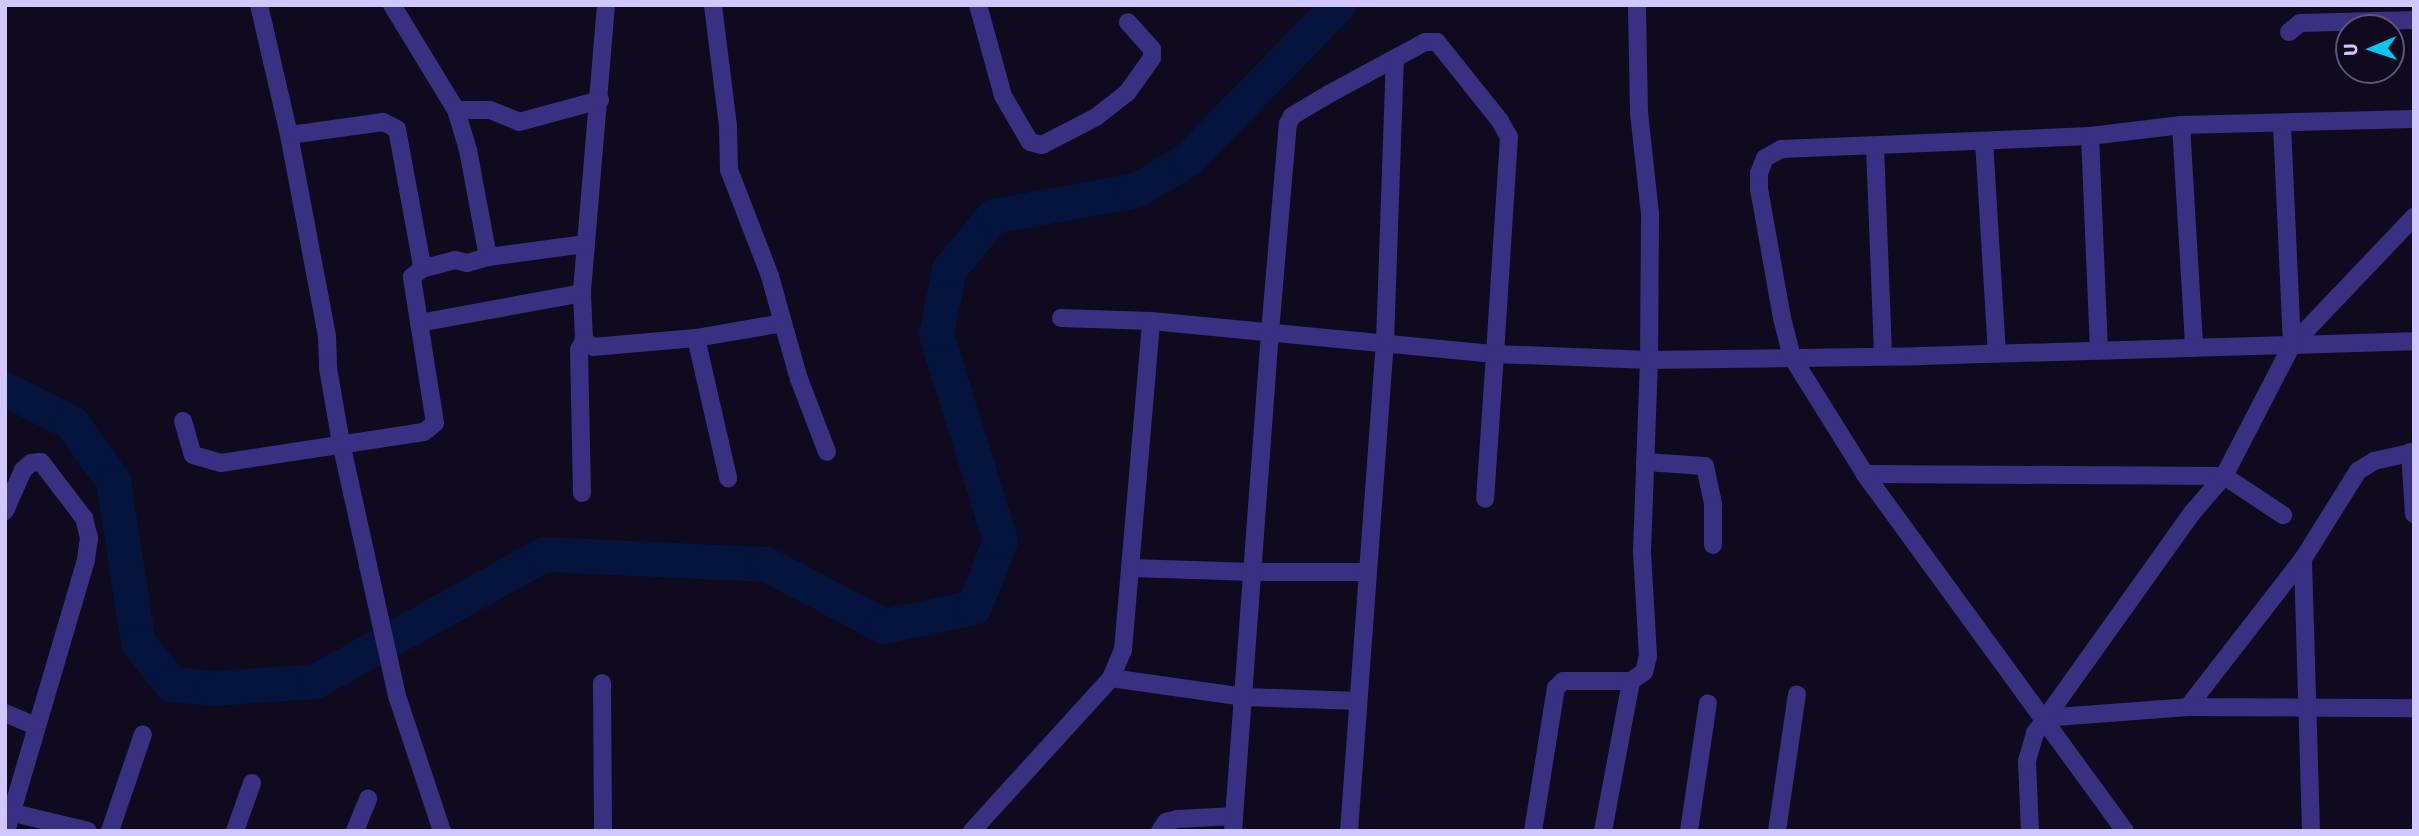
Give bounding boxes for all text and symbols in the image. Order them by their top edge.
north arrow [2335,14,2405,84]
text: U [2339,43,2363,56]

